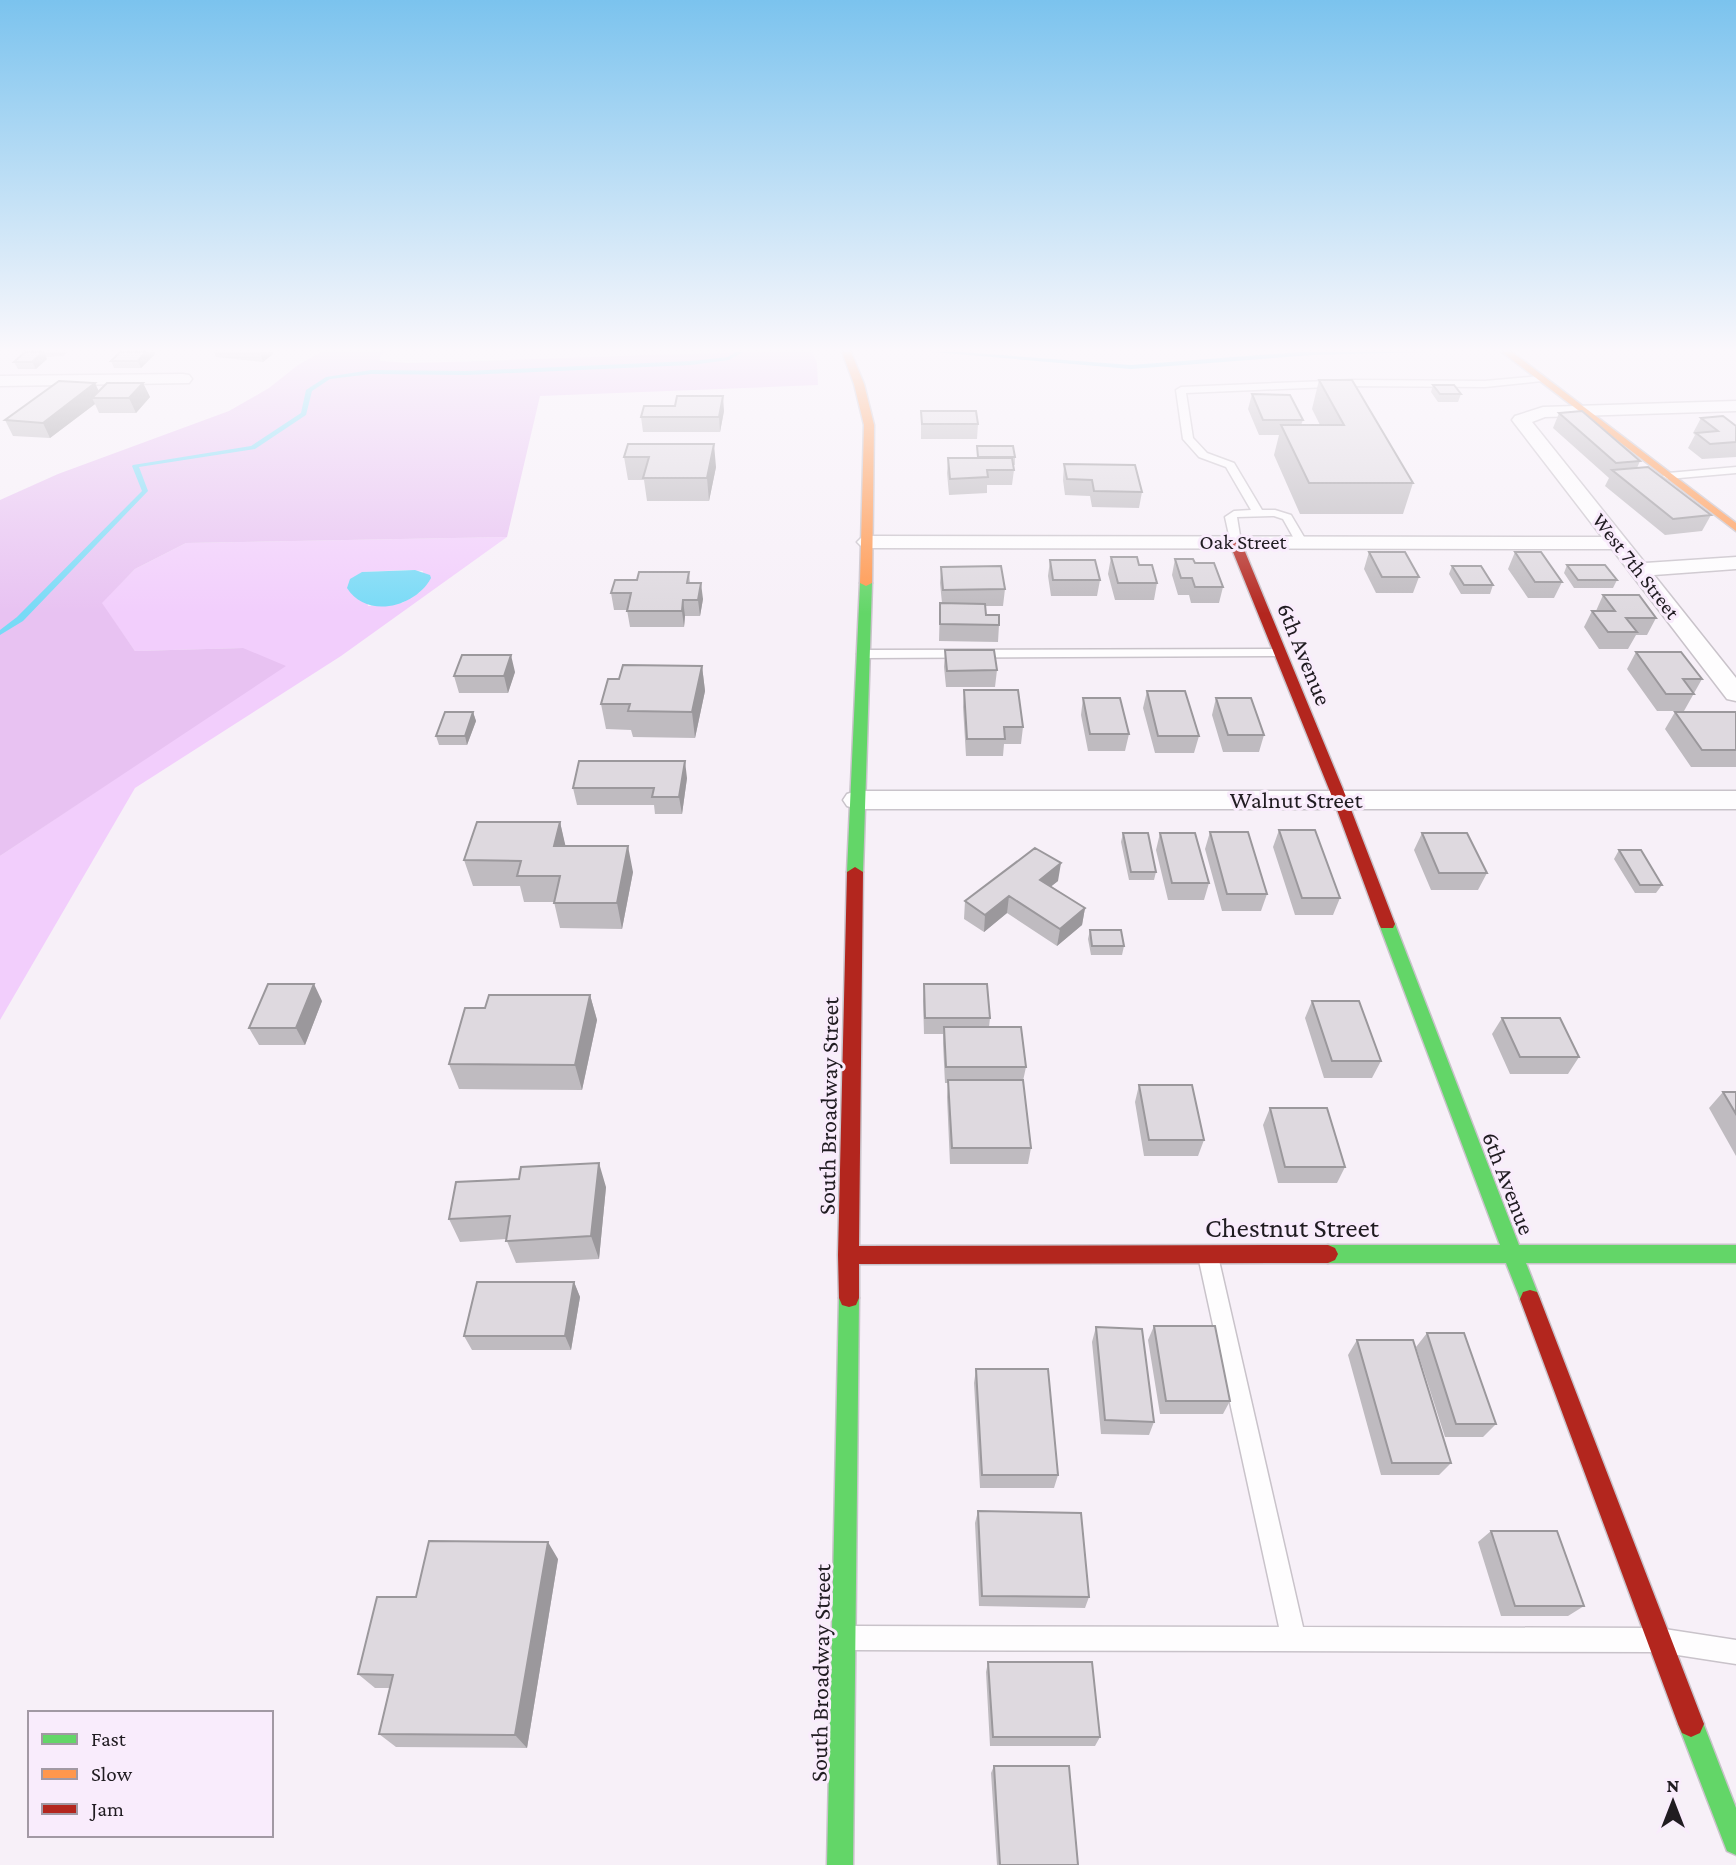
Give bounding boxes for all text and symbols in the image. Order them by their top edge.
street label: West 7th Street [1587,508,1685,625]
street label: Oak Street [1200,530,1288,554]
street label: 6th Avenue [1272,599,1338,709]
street label: Walnut Street [1230,786,1363,813]
street label: South Broadway Street [813,996,843,1215]
street label: 6th Avenue [1477,1128,1541,1238]
street label: Chestnut Street [1205,1212,1380,1243]
street label: South Broadway Street [805,1563,835,1782]
legend [28,1711,273,1837]
text: Fast [91,1727,127,1751]
text: Slow [91,1762,133,1786]
north arrow [1638,1767,1708,1837]
text: N [1667,1775,1680,1796]
text: Jam [89,1797,124,1821]

